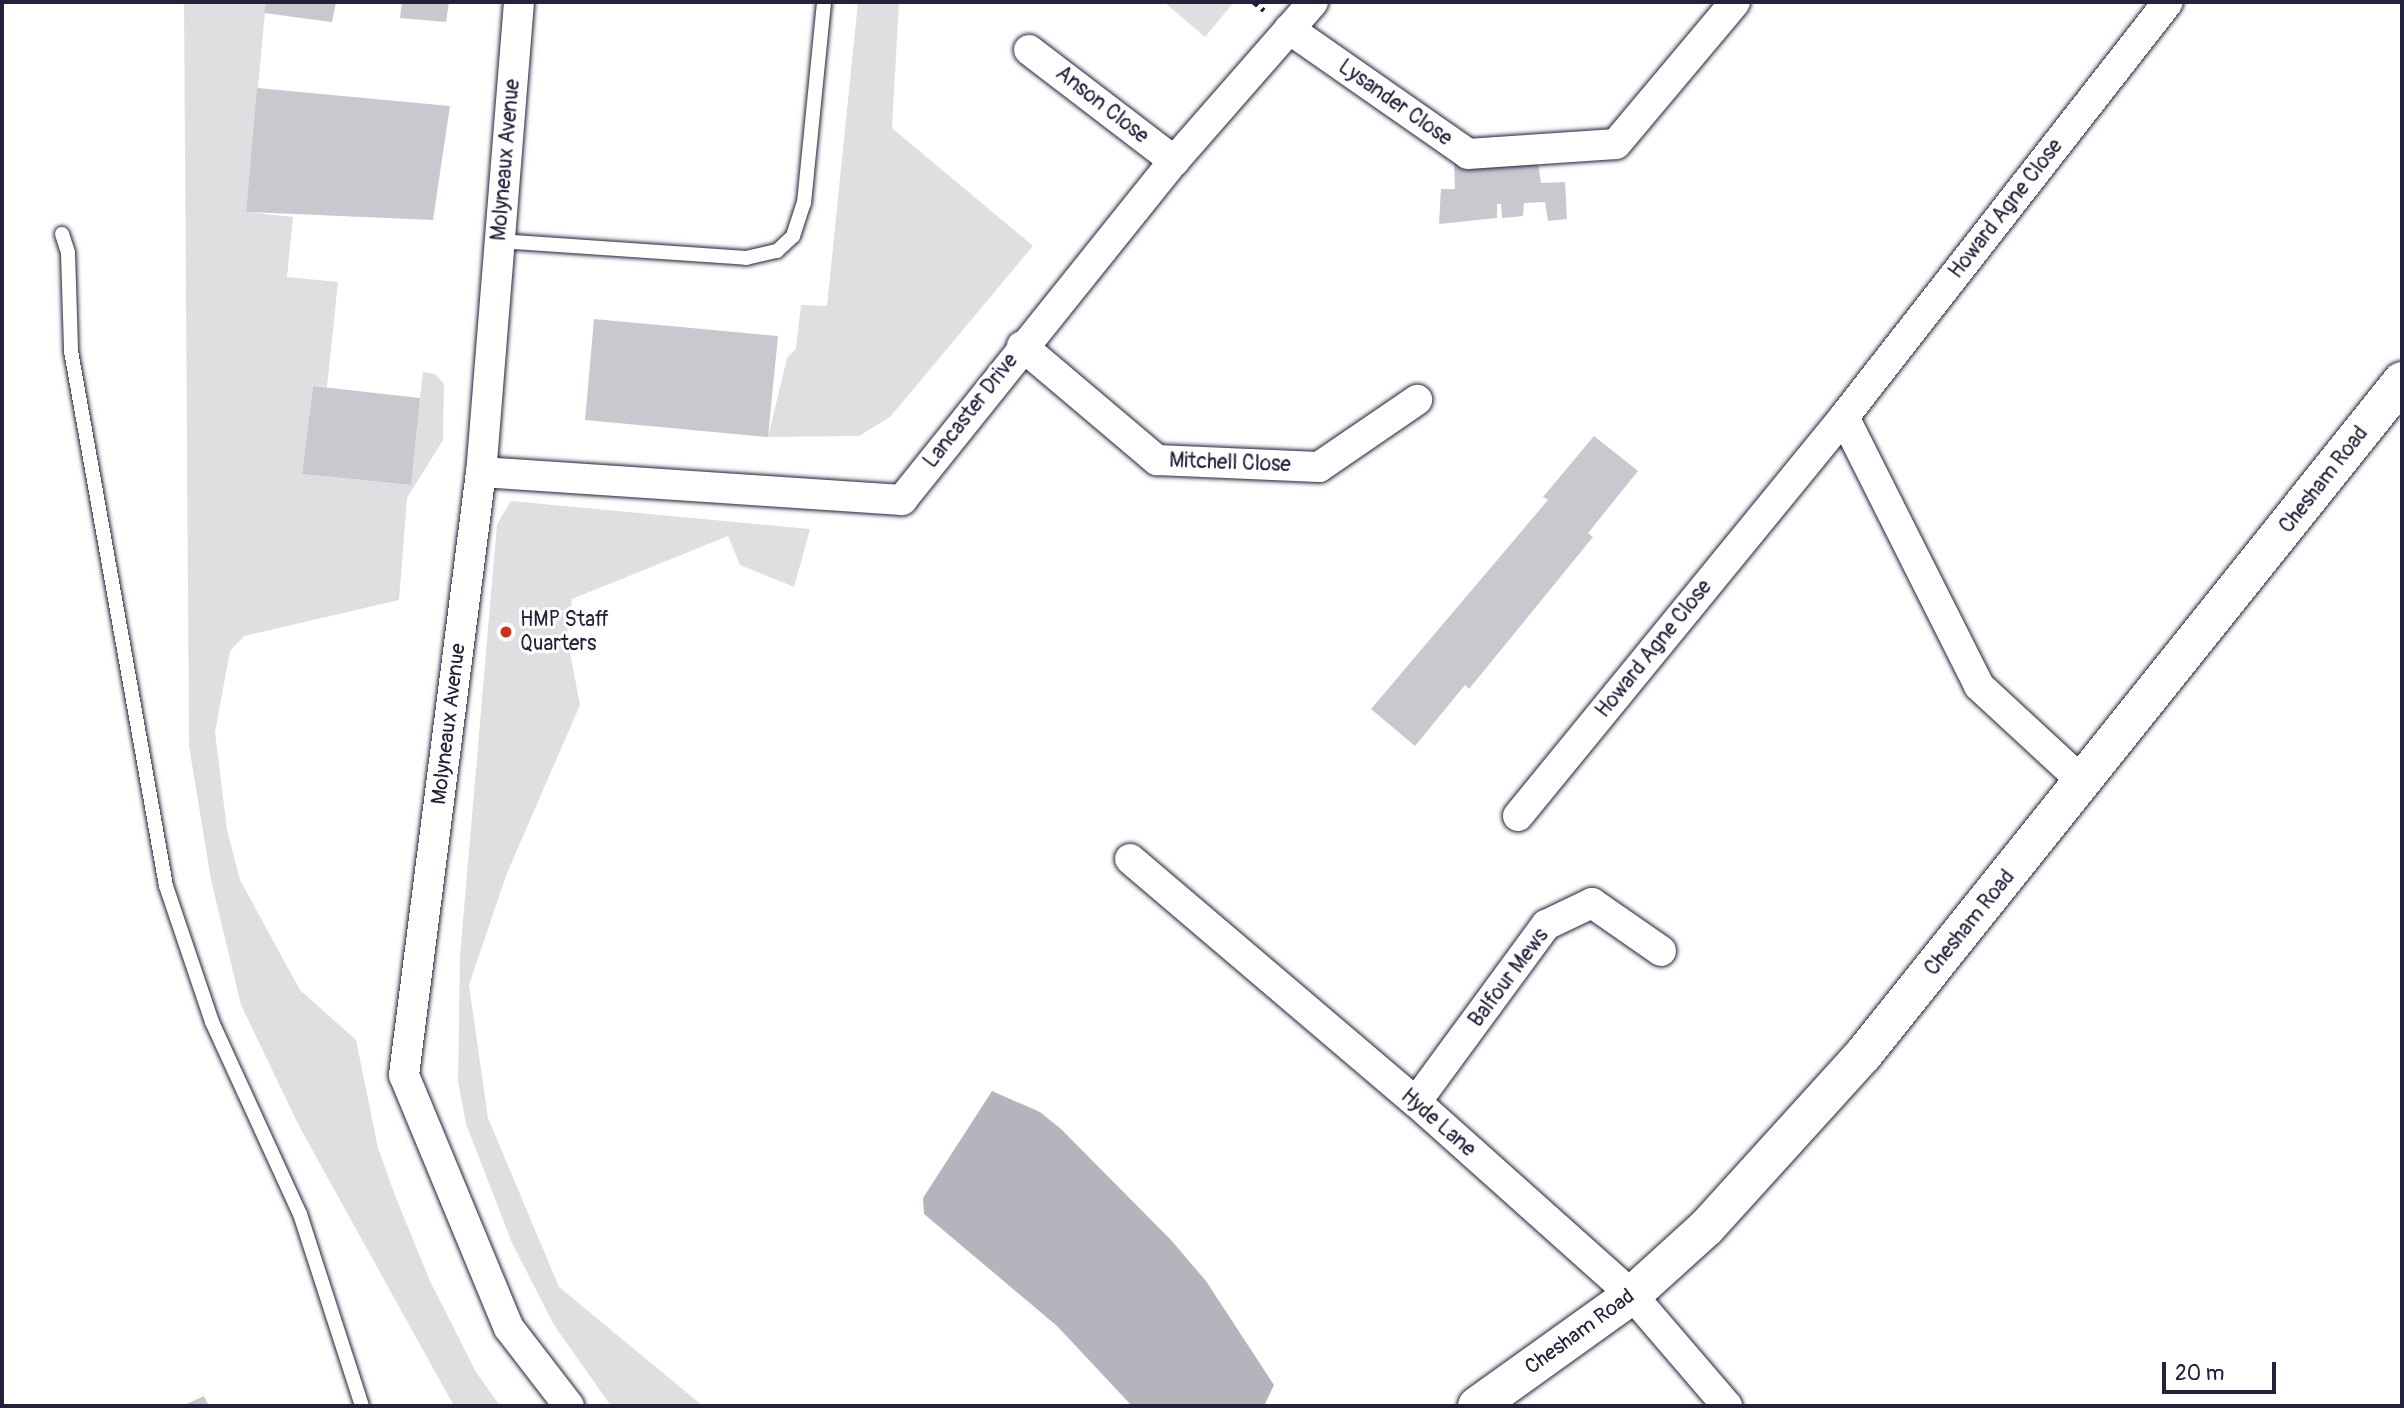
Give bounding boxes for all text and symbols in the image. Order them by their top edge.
street label: Lysander Close [1333,55,1457,151]
street label: Anson Close [1051,61,1153,149]
street label: Molyneaux Avenue [486,78,526,242]
street label: Howard Agne Close [1944,134,2068,284]
street label: Lancaster Drive [918,349,1024,473]
street label: Chesham Road [2274,421,2374,539]
street label: Mitchell Close [1169,448,1291,478]
street label: Howard Agne Close [1591,575,1717,723]
place label: HMP Staff Quarters [520,607,609,657]
marker: HMP Staff Quarters [498,624,514,640]
street label: Molyneaux Avenue [427,642,471,806]
street label: Chesham Road [1920,865,2020,981]
street label: Balfour Mews [1464,924,1554,1032]
street label: Hyde Lane [1395,1084,1481,1162]
street label: Chesham Road [1520,1284,1640,1380]
scale bar [2166,1348,2280,1392]
text: 20 m [2175,1360,2224,1387]

